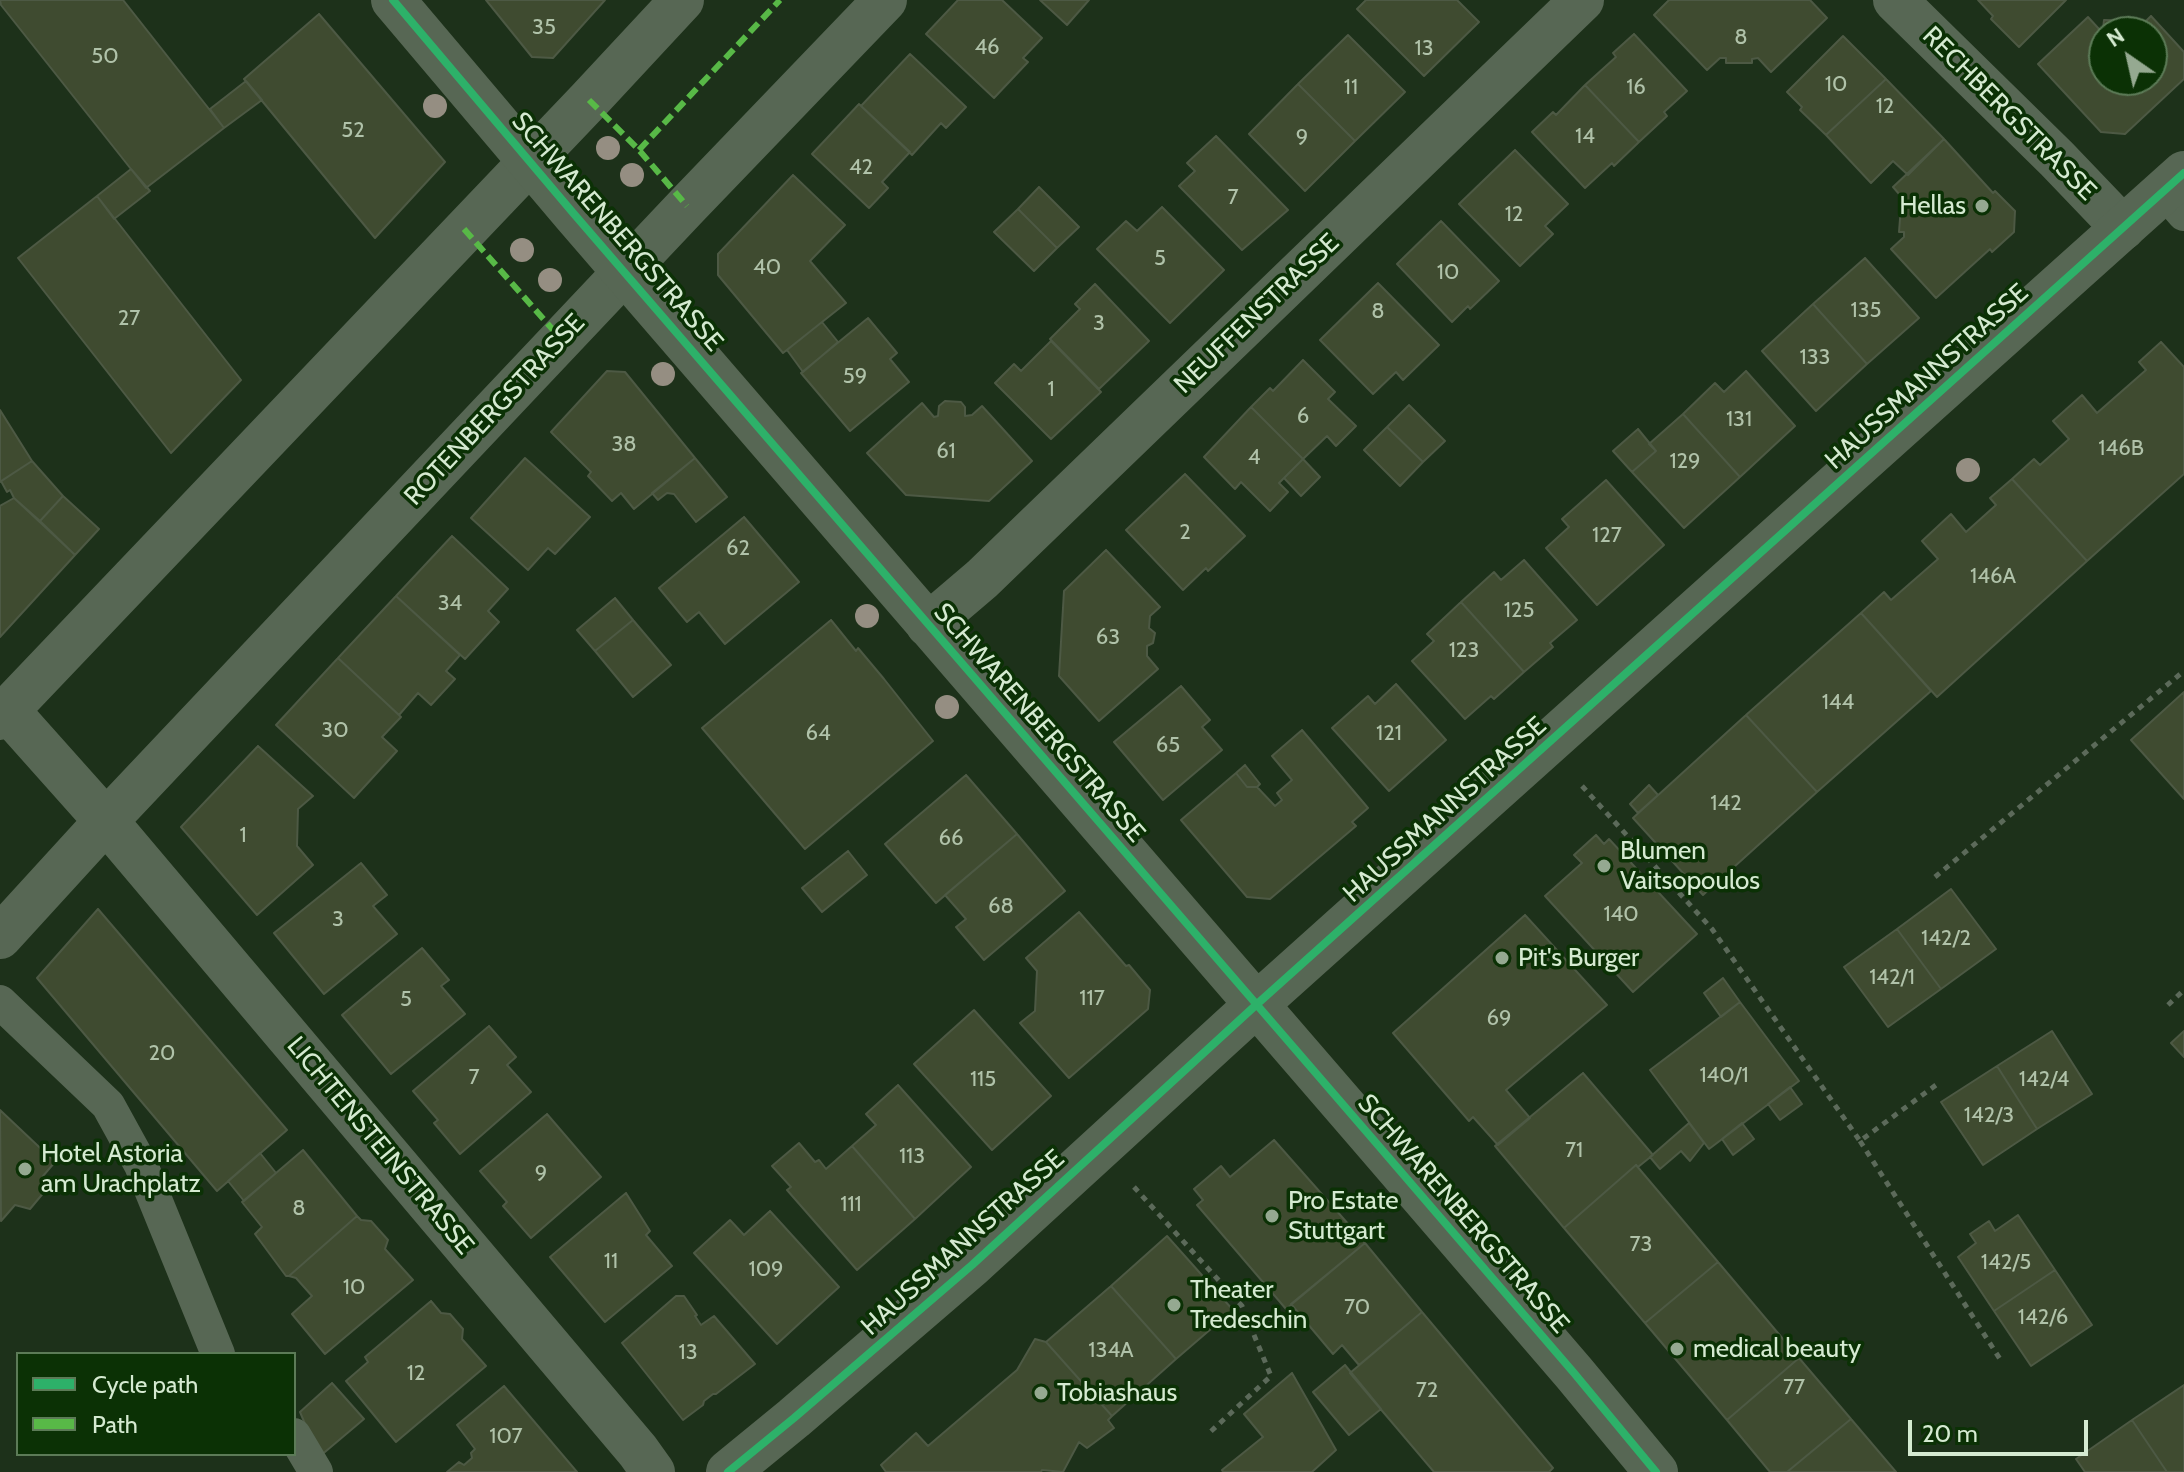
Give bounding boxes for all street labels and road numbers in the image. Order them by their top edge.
street label: RECHBERGSTRASSE [1916,21,2102,207]
street label: SCHWARENBERGSTRASSE [505,106,729,358]
street label: NEUFFENSTRASSE [1168,227,1346,401]
street label: HAUSSMANNSTRASSE [1819,278,2035,476]
street label: ROTENBERGSTRASSE [398,308,592,512]
street label: SCHWARENBERGSTRASSE [927,597,1151,849]
street label: HAUSSMANNSTRASSE [1337,711,1553,909]
street label: LICHTENSTEINSTRASSE [280,1031,480,1261]
street label: SCHWARENBERGSTRASSE [1351,1088,1575,1340]
street label: HAUSSMANNSTRASSE [855,1144,1071,1342]

